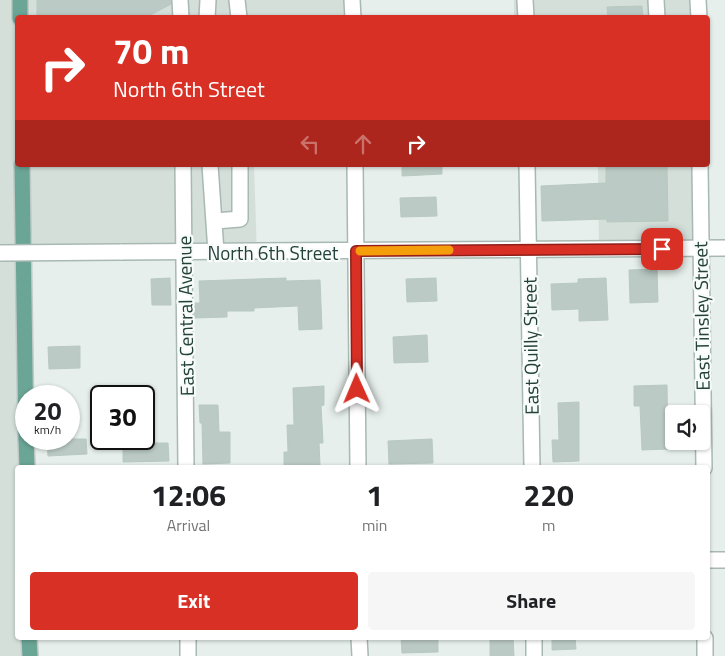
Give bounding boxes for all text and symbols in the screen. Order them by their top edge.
text: 70 m [113,24,189,78]
icon: right [30,35,95,100]
text: North 6th Street [113,72,265,106]
icon: left [296,130,324,158]
icon: ahead [349,130,377,158]
icon: right [402,130,430,158]
pin [641,228,683,270]
icon: arrive [648,235,676,263]
street label: East Central Avenue [169,236,201,396]
street label: North 6th Street [207,238,339,267]
street label: East Tinsley Street [685,241,717,391]
street label: East Quilly Street [514,277,546,415]
position arrow [330,362,382,414]
speed limit sign: 30 [90,385,155,450]
text: 20 [33,392,62,430]
map controls [665,405,710,450]
button: sound [665,405,710,450]
text: km/h [34,420,61,439]
text: 12:06 [151,472,226,518]
text: 1 [366,472,383,518]
text: 220 [524,472,574,518]
text: Arrival [167,513,210,537]
text: min [362,513,387,537]
text: m [542,513,555,537]
button: Exit [30,572,358,630]
button: Share [368,572,695,630]

